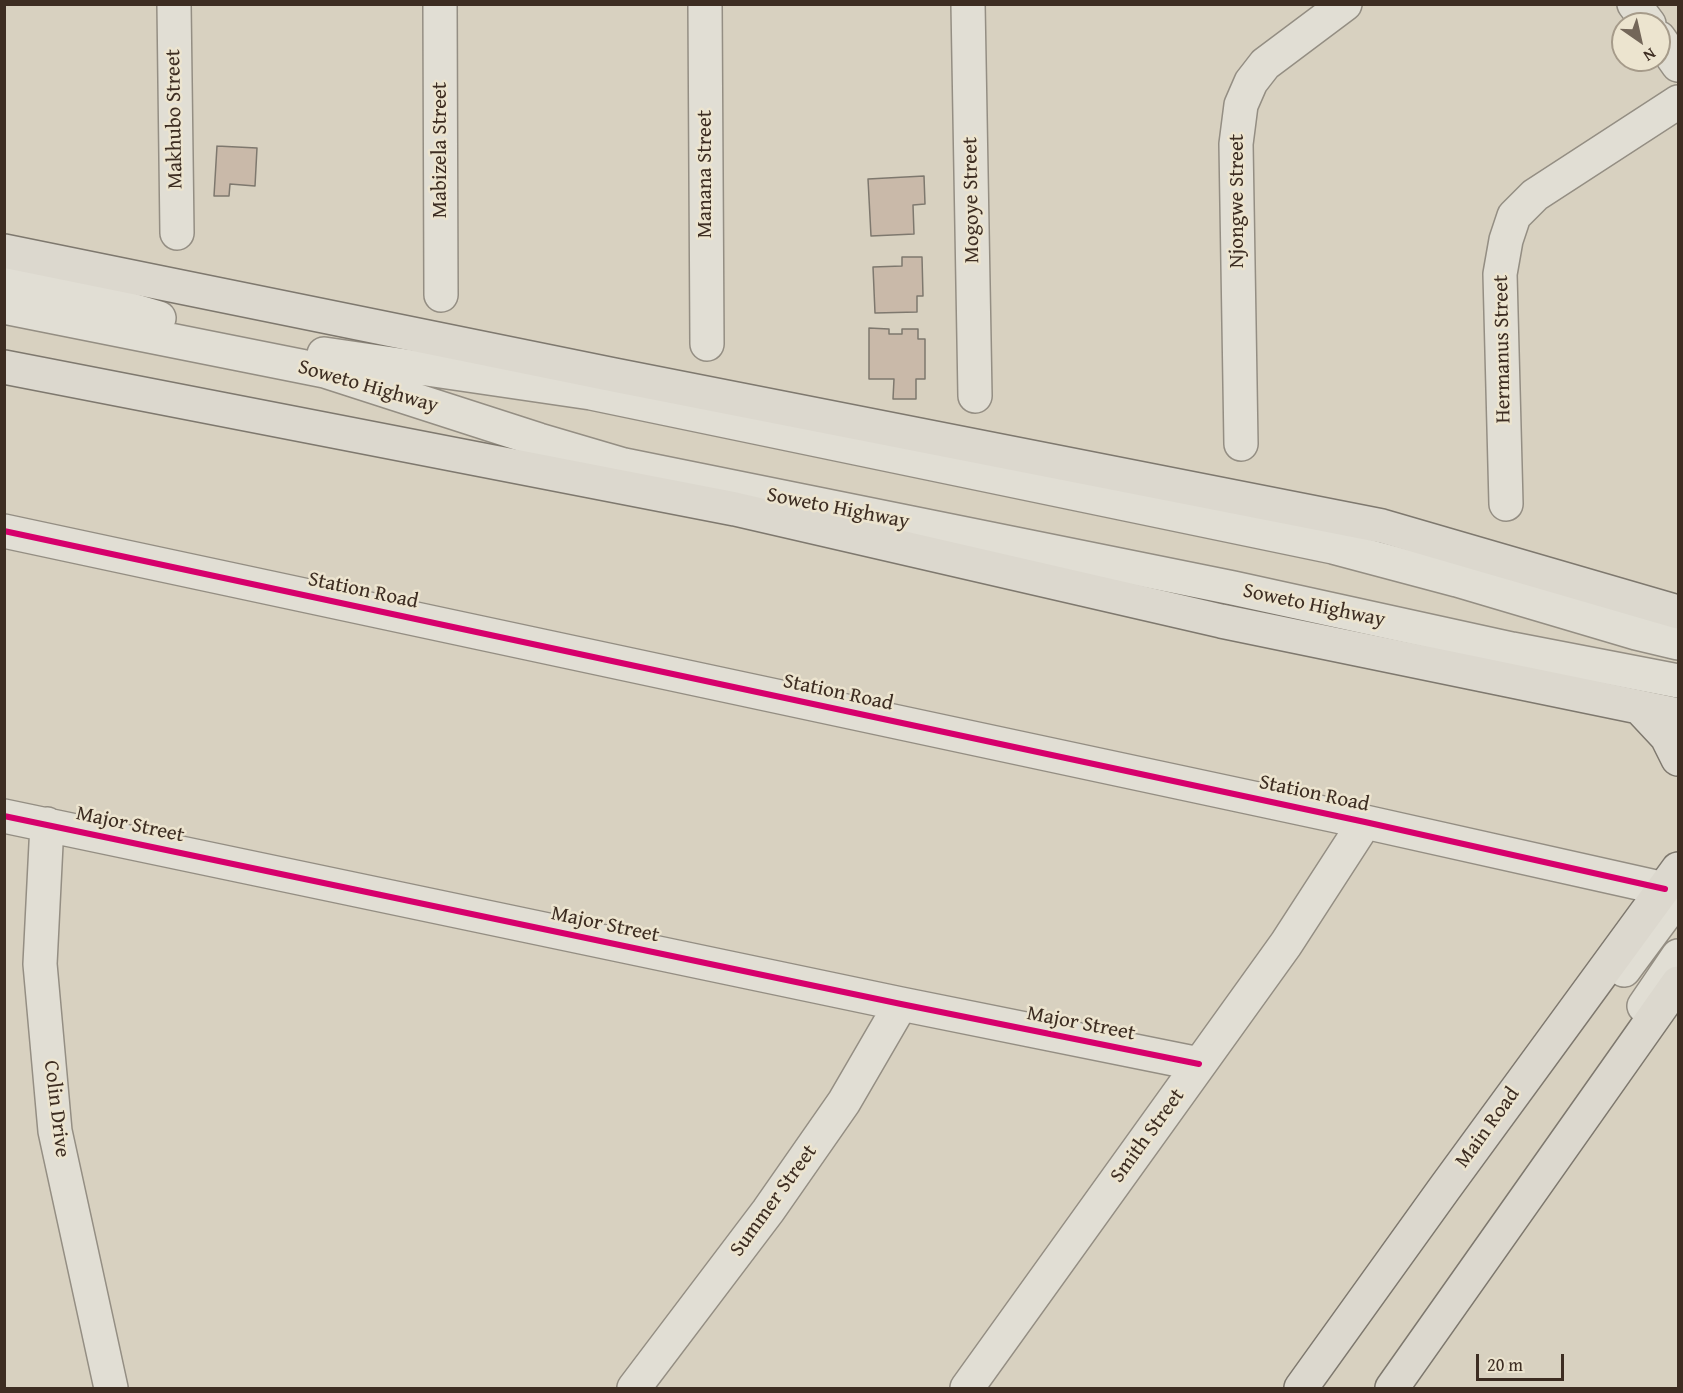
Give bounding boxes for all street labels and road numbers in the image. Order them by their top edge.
street label: Makhubo Street [161,49,189,189]
street label: Mabizela Street [428,82,454,218]
street label: Manana Street [693,110,719,238]
street label: Njongwe Street [1225,134,1251,268]
street label: Mogoye Street [958,136,986,264]
street label: Hermanus Street [1489,274,1517,424]
street label: Soweto Highway [295,355,441,419]
street label: Soweto Highway [765,483,911,535]
street label: Station Road [306,567,420,615]
street label: Soweto Highway [1241,579,1387,633]
street label: Station Road [781,669,895,717]
street label: Station Road [1257,770,1371,818]
street label: Major Street [74,801,186,849]
street label: Major Street [549,901,661,949]
street label: Major Street [1025,1001,1137,1047]
street label: Colin Drive [38,1059,74,1159]
street label: Main Road [1450,1083,1526,1173]
street label: Smith Street [1105,1084,1191,1188]
street label: Summer Street [725,1140,823,1262]

